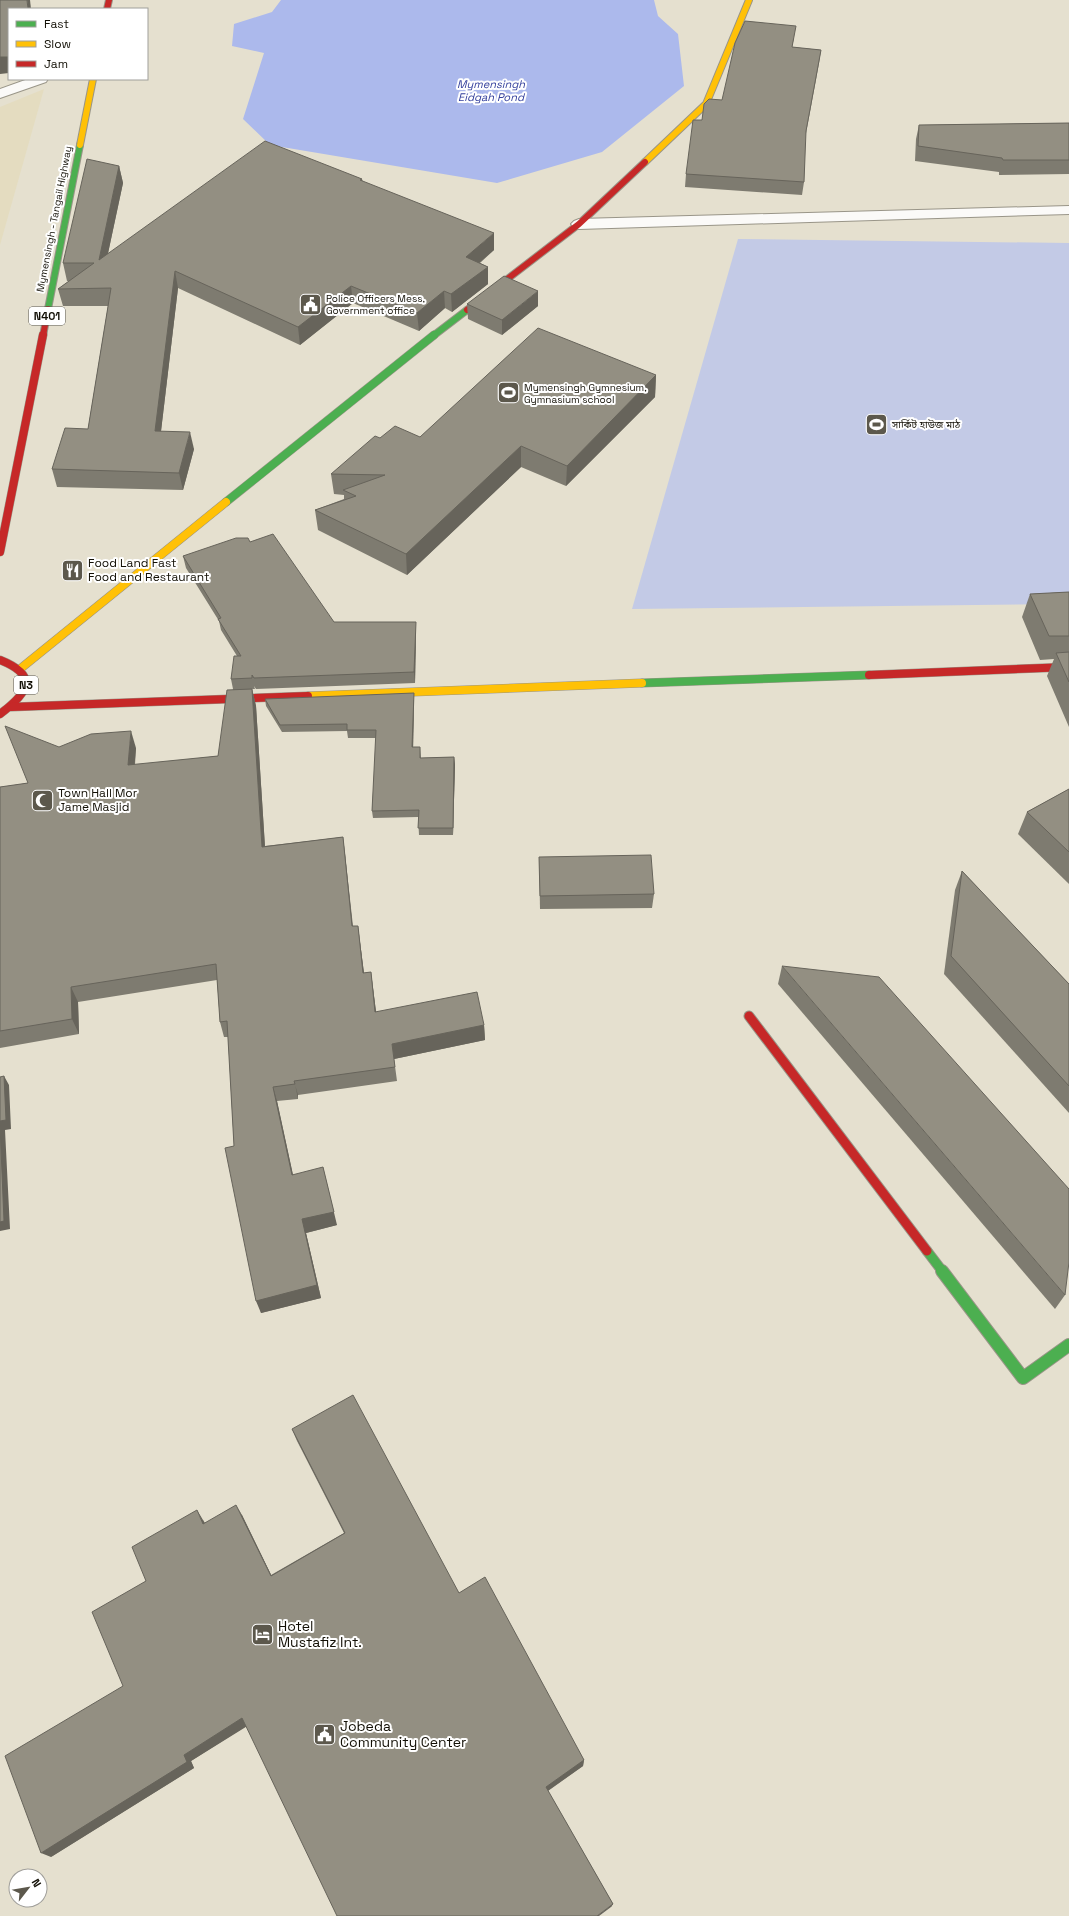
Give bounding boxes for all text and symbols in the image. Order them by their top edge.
legend [8,8,148,80]
text: Fast [44,16,69,32]
text: Slow [44,36,71,52]
text: Jam [44,56,68,72]
water label: Mymensingh Eidgah Pond [457,77,526,104]
street label: Mymensingh - Tangail Highway [33,145,75,293]
public building icon: Police Officers Mess, Government office [298,291,324,317]
place label: Police Officers Mess, Government office [326,292,425,317]
road number: N401 [29,307,65,325]
sports icon: Mymensingh Gymnesium, Gymnasium school [496,380,522,406]
place label: Mymensingh Gymnesium, Gymnasium school [524,381,647,406]
sports icon: সার্কিট হাউজ মাঠ [864,411,890,437]
place label: সার্কিট হাউজ মাঠ [891,418,961,431]
place label: Food Land Fast Food and Restaurant [88,555,210,585]
restaurant icon: Food Land Fast Food and Restaurant [59,557,85,583]
road number: N3 [14,676,38,694]
place label: Town Hall Mor Jame Masjid [58,785,138,815]
mosque icon: Town Hall Mor Jame Masjid [30,787,56,813]
place label: Hotel Mustafiz Int. [278,1617,362,1651]
hotel icon: Hotel Mustafiz Int. [250,1621,276,1647]
place label: Jobeda Community Center [340,1717,466,1751]
public building icon: Jobeda Community Center [312,1721,338,1747]
north arrow [8,1868,48,1908]
text: N [29,1876,44,1890]

